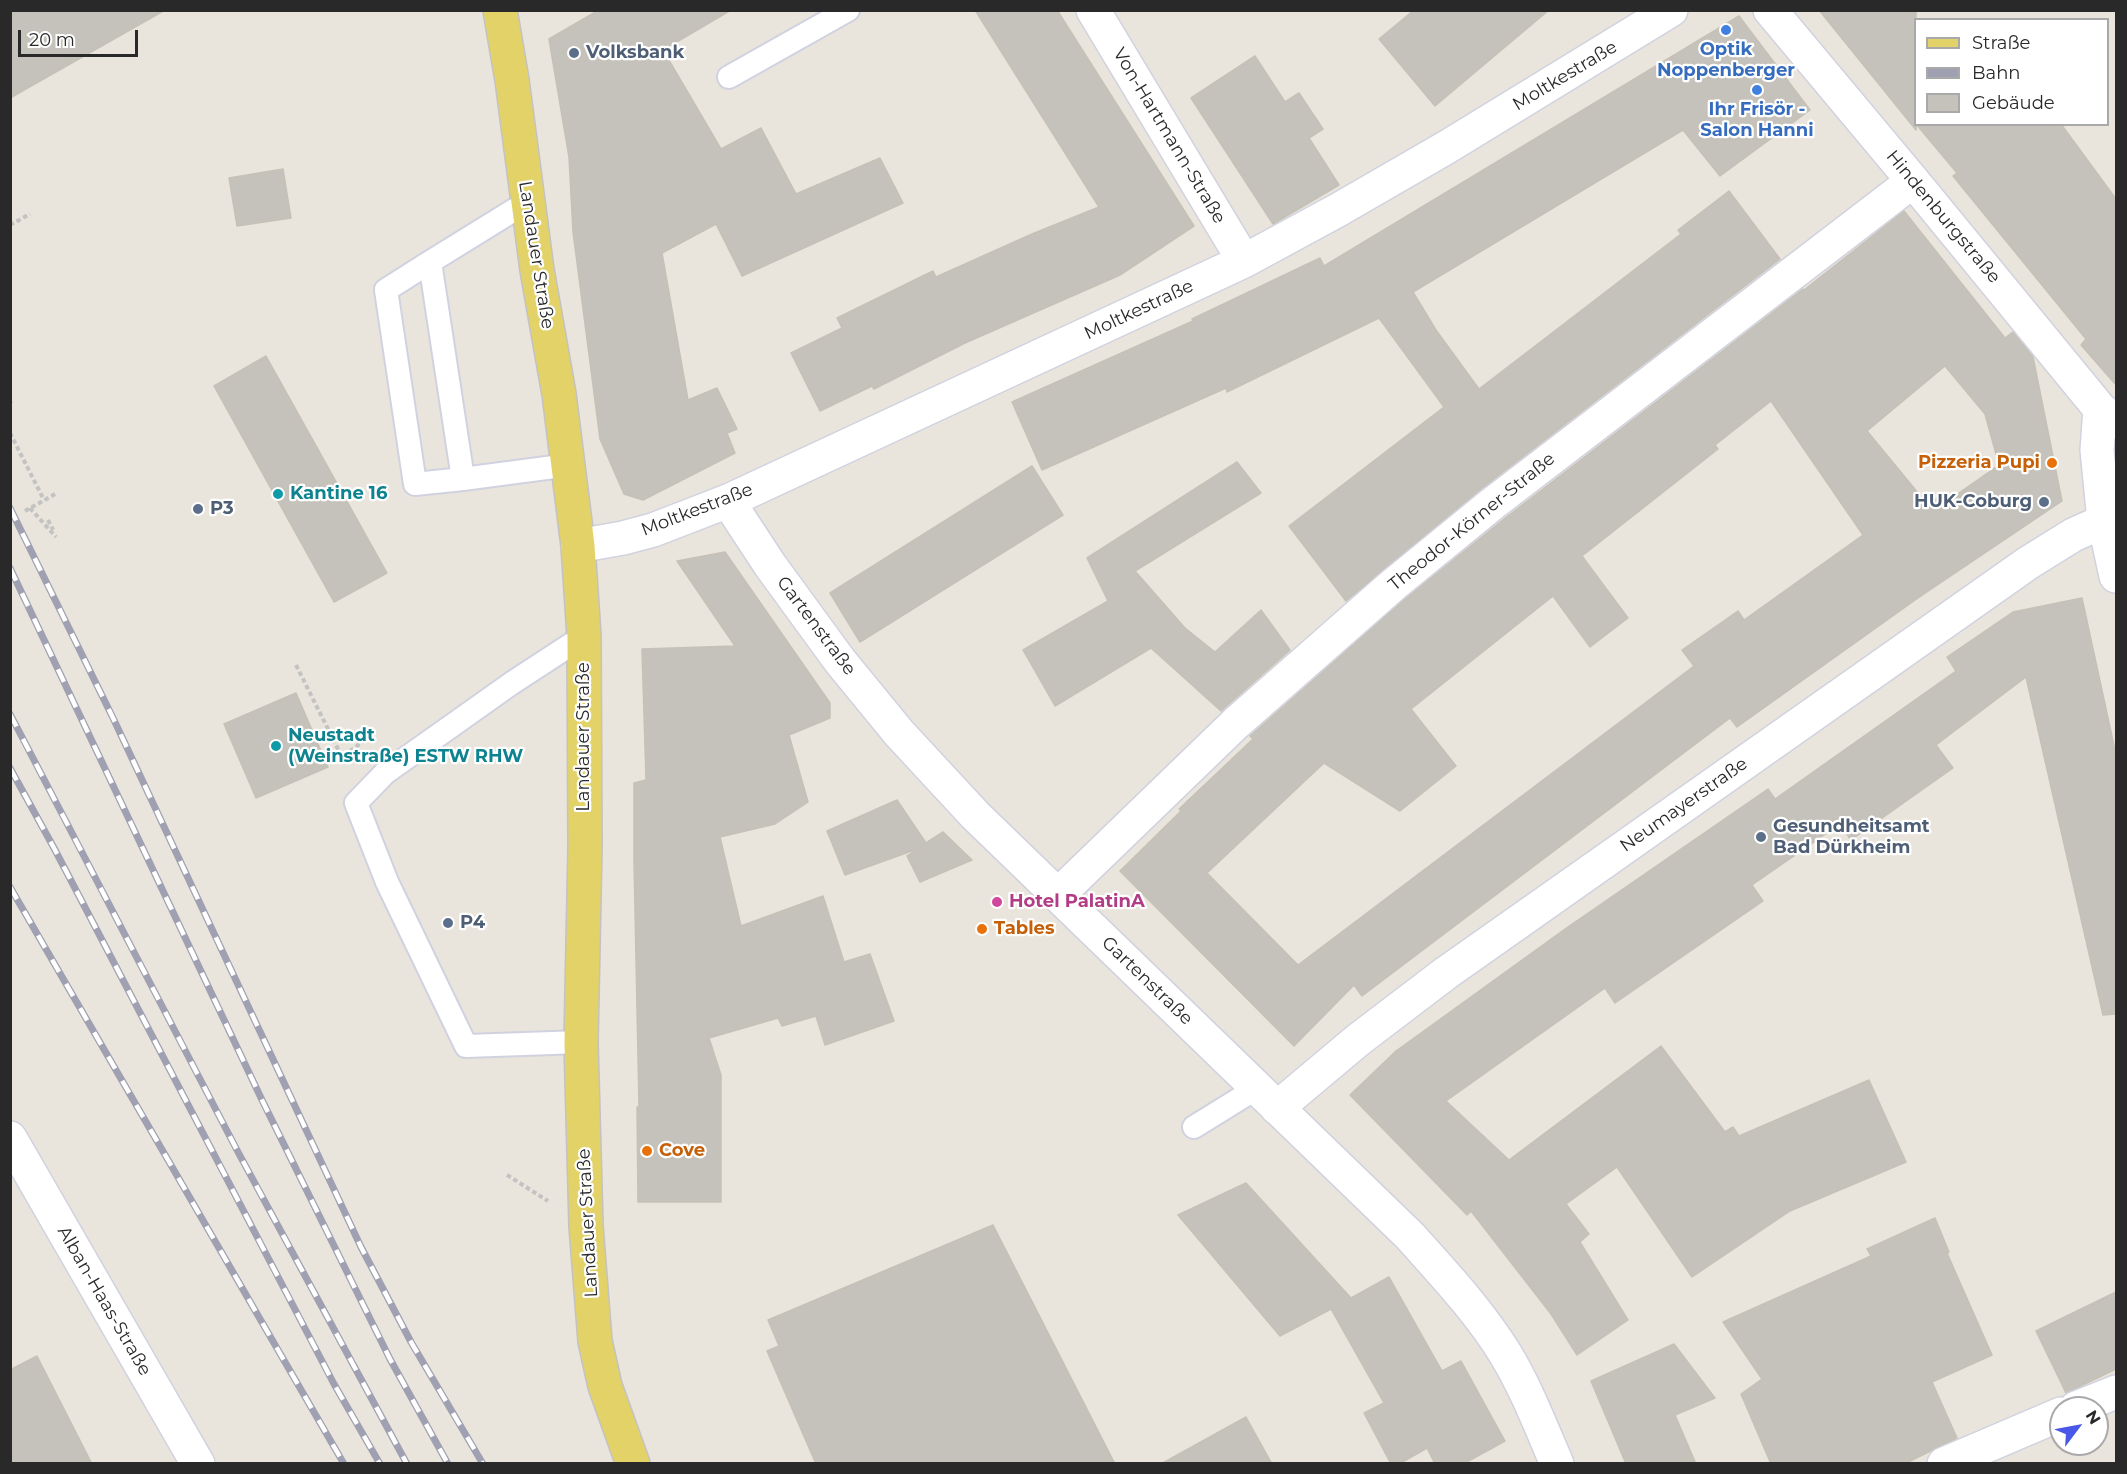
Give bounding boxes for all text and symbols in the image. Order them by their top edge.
scale bar [21,18,141,56]
legend [1914,18,2109,126]
marker: Optik Noppenberger [1719,23,1733,37]
text: 20 m [29,29,75,51]
text: Straße [1972,32,2030,54]
street label: Moltkestraße [1509,36,1621,116]
place label: Optik Noppenberger [1657,39,1795,82]
place label: Volksbank [586,42,684,64]
street label: Von-Hartmann-Straße [1108,44,1230,228]
marker: Volksbank [567,46,581,60]
text: Bahn [1972,62,2021,84]
marker: Ihr Frisör - Salon Hanni [1750,83,1764,97]
text: Gebäude [1972,92,2055,114]
place label: Ihr Frisör - Salon Hanni [1700,99,1814,142]
street label: Hindenburgstraße [1881,146,2005,288]
street label: Landauer Straße [514,179,558,331]
street label: Moltkestraße [1081,275,1197,345]
street label: Theodor-Körner-Straße [1384,448,1560,596]
place label: Pizzeria Pupi [1918,452,2040,474]
marker: Pizzeria Pupi [2045,456,2059,470]
street label: Moltkestraße [638,479,756,541]
place label: Kantine 16 [290,483,387,505]
marker: Kantine 16 [271,487,285,501]
place label: HUK-Coburg [1914,491,2032,513]
marker: HUK-Coburg [2037,495,2051,509]
place label: P3 [210,498,234,520]
marker: P3 [191,502,205,516]
street label: Gartenstraße [772,572,860,680]
street label: Landauer Straße [573,662,595,812]
place label: Neustadt (Weinstraße) ESTW RHW [288,725,523,768]
marker: Neustadt (Weinstraße) ESTW RHW [269,739,283,753]
street label: Neumayerstraße [1616,753,1752,857]
place label: Gesundheitsamt Bad Dürkheim [1773,816,1930,858]
marker: Gesundheitsamt Bad Dürkheim [1754,830,1768,844]
place label: Hotel PalatinA [1009,891,1145,913]
marker: Hotel PalatinA [990,895,1004,909]
place label: P4 [460,912,485,934]
marker: P4 [441,916,455,930]
place label: Tables [994,918,1055,940]
marker: Tables [975,922,989,936]
street label: Gartenstraße [1097,932,1197,1030]
place label: Cove [659,1140,705,1162]
marker: Cove [640,1144,654,1158]
street label: Landauer Straße [573,1148,603,1298]
street label: Alban-Haas-Straße [52,1222,156,1380]
north arrow [2049,1396,2109,1456]
text: N [2082,1407,2104,1428]

